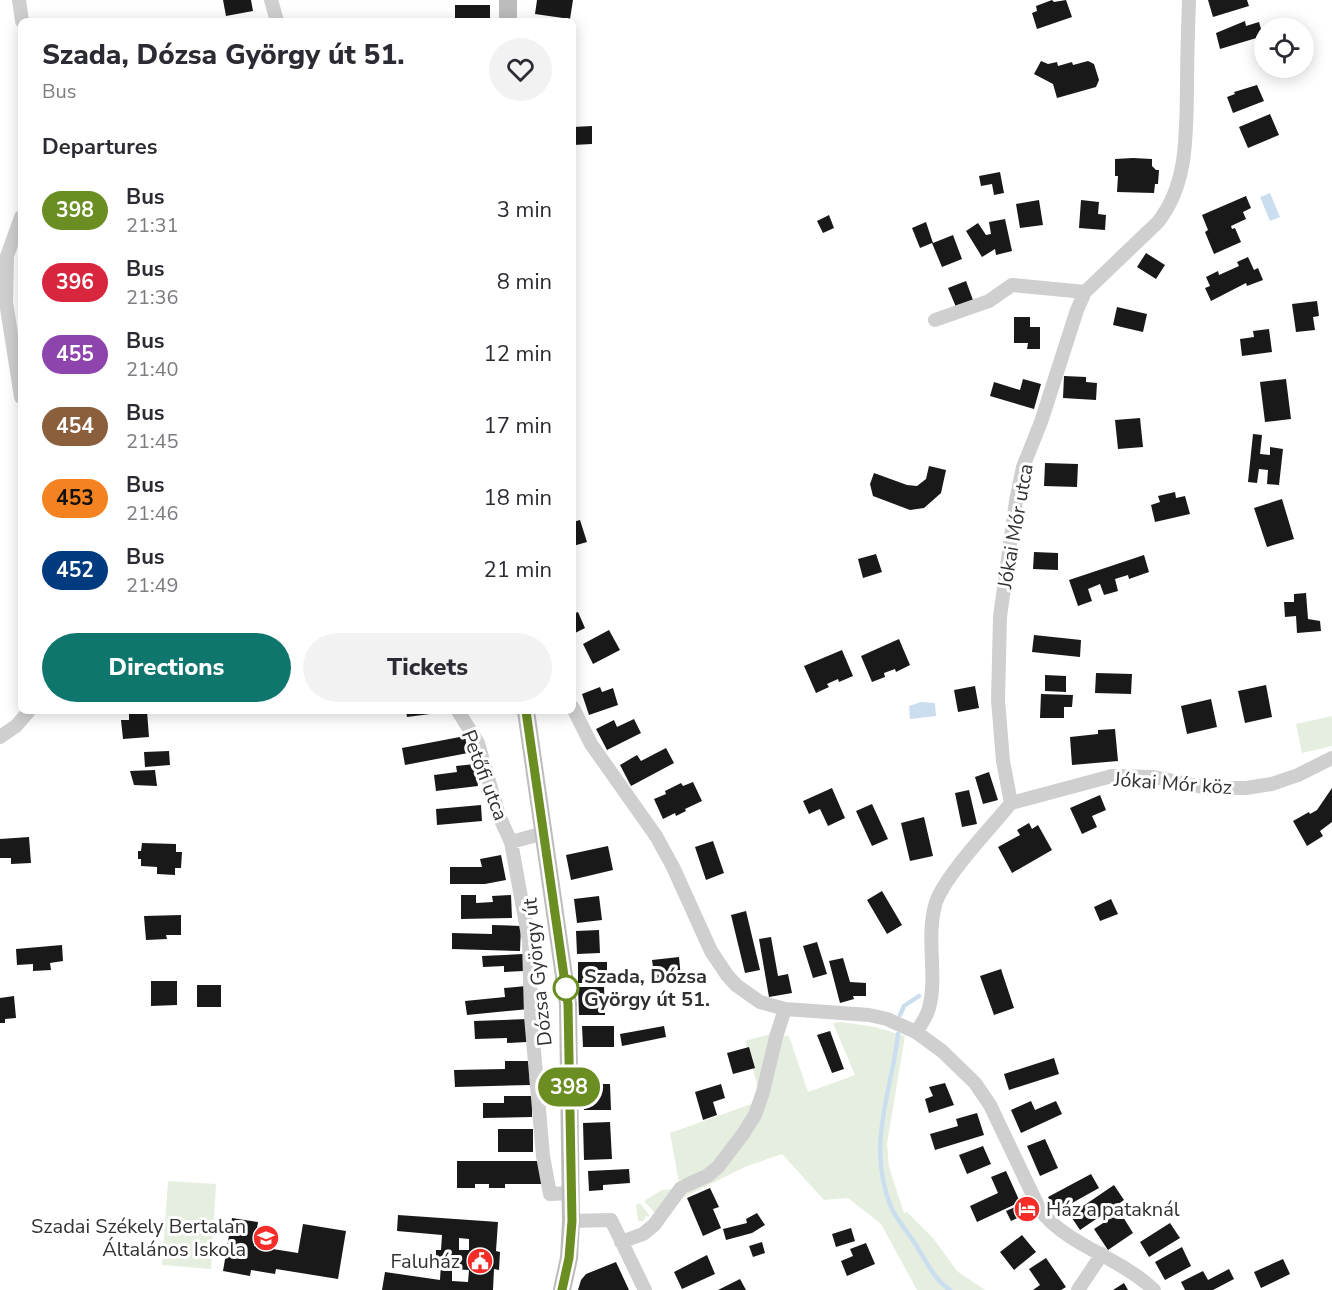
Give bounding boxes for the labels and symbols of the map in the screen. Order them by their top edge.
street label: Jókai Mór utca [991,462,1040,592]
street label: Petőfi utca [455,726,514,824]
street label: Jókai Mór köz [1112,766,1233,801]
street label: Dózsa György út [516,896,559,1047]
place label: Szada, Dózsa György út 51. [584,963,710,1013]
marker: Szada, Dózsa György út 51. [553,975,579,1001]
line badge: 398 [534,1068,604,1106]
hotel icon: Ház a pataknál [1012,1194,1042,1224]
place label: Ház a pataknál [1046,1196,1180,1223]
place label: Szadai Székely Bertalan Általános Iskola [31,1213,246,1263]
school or university icon: Szadai Székely Bertalan Általános Iskola [251,1223,281,1253]
public building icon: Faluház [465,1246,495,1276]
place label: Faluház [390,1248,460,1275]

